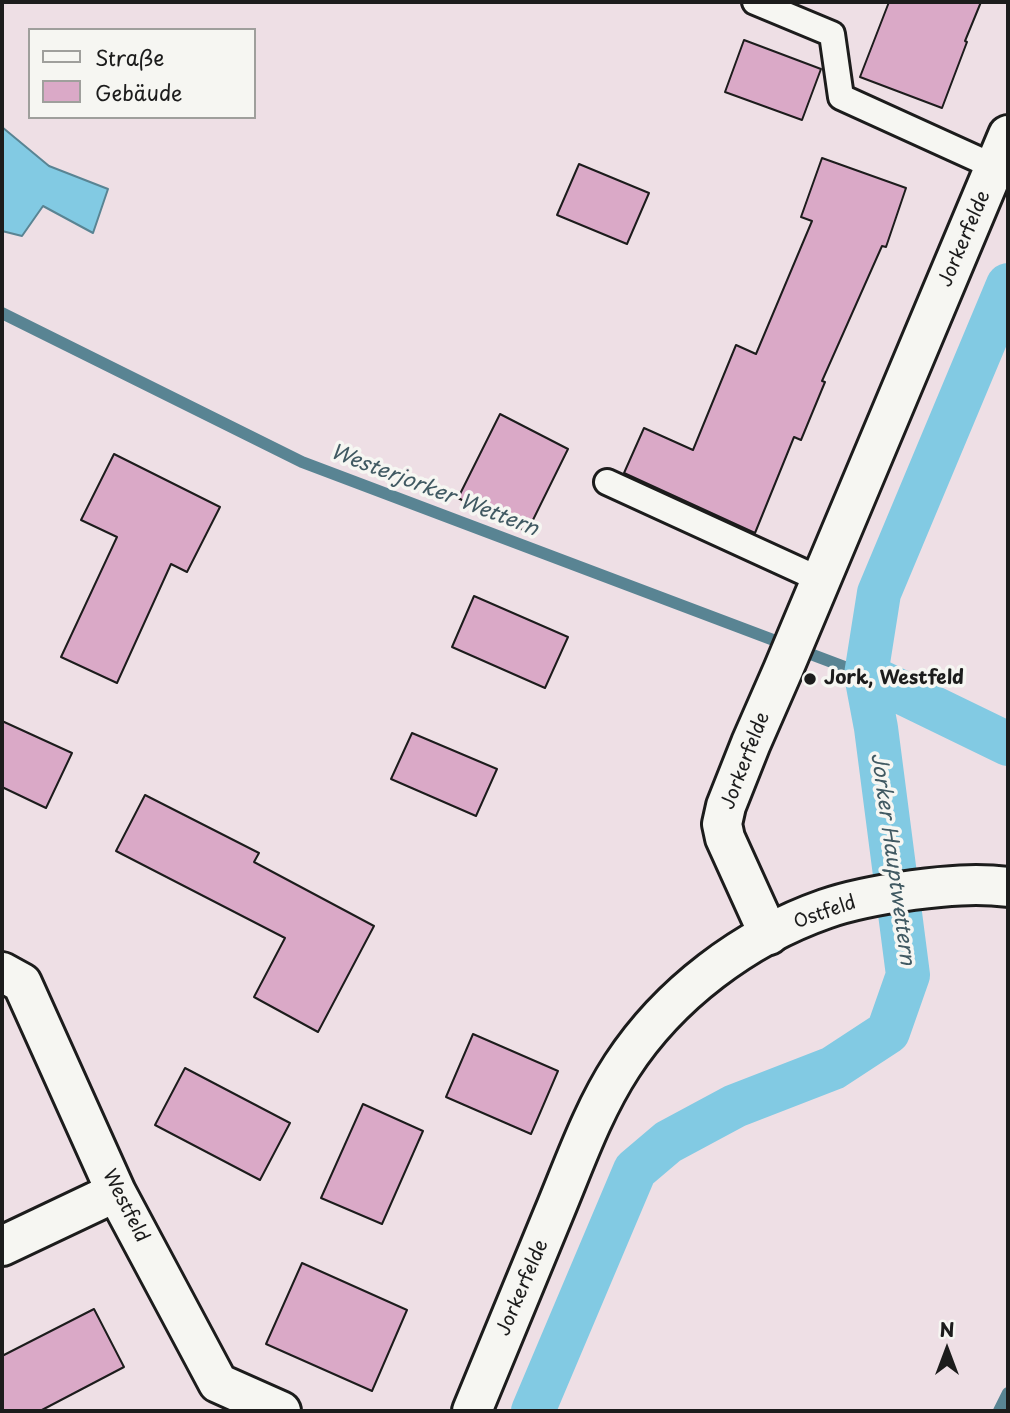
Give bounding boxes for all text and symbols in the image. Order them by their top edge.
legend [28,28,256,119]
text: Straße [95,41,164,73]
text: Gebäude [95,76,182,108]
street label: Jorkerfelde [935,187,995,291]
water label: Westerjorker Wettern [327,440,541,542]
place label: Jork, Westfeld [824,668,964,690]
marker: Jork, Westfeld [802,671,818,687]
street label: Jorkerfelde [717,709,775,813]
water label: Jorker Hauptwettern [865,751,919,967]
street label: Ostfeld [791,892,859,934]
street label: Westfeld [97,1166,153,1246]
street label: Jorkerfelde [493,1236,553,1340]
north arrow [912,1315,982,1385]
text: N [939,1315,955,1343]

